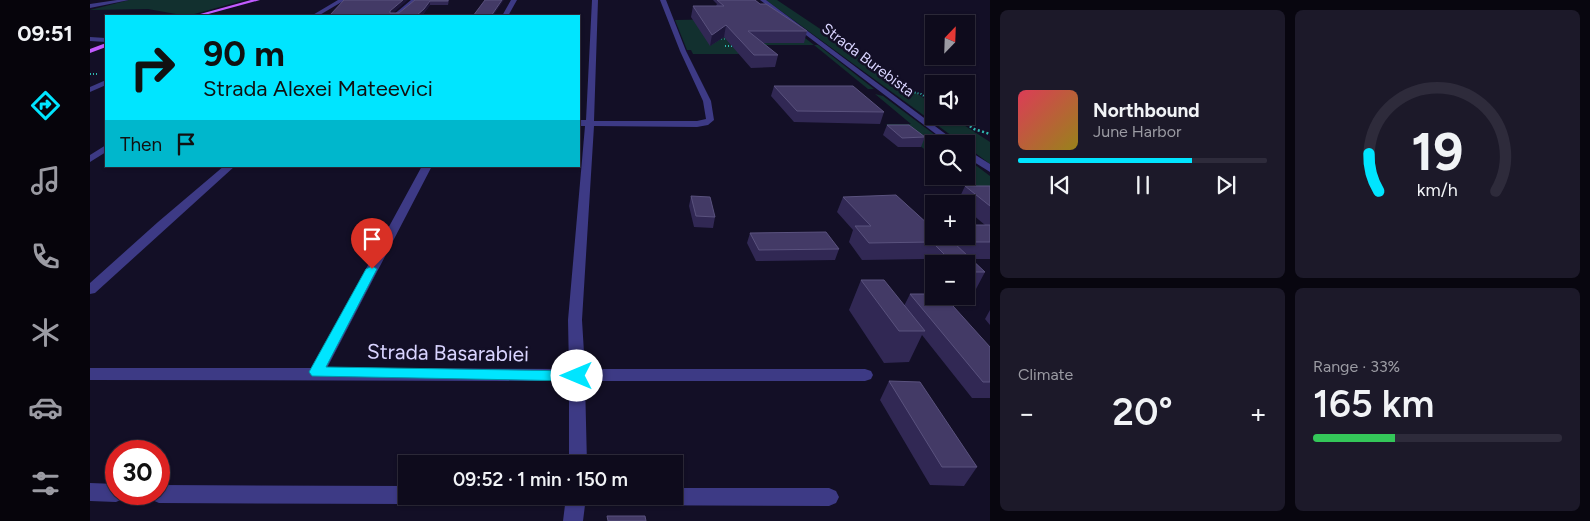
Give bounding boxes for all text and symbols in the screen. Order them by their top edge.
north arrow [925,15,975,65]
map controls [925,15,975,305]
street label: Strada Burebista [818,19,918,101]
text: 09:51 [17,20,73,47]
text: 90 m [203,33,285,75]
icon: right [120,35,185,100]
text: Strada Alexei Mateevici [203,75,433,102]
button: sound [925,75,975,125]
icon: directions [28,88,63,123]
text: Northbound [1093,99,1200,122]
text: 19 [1411,121,1464,183]
text: June Harbor [1093,122,1181,141]
icon: arrive [172,130,200,158]
text: Then [120,133,162,156]
button: search [925,135,975,185]
icon: music [28,163,63,198]
icon: previous [1046,171,1074,199]
icon: pause [1129,171,1157,199]
icon: next [1212,171,1240,199]
text: km/h [1417,179,1458,200]
button: + [925,195,975,245]
pin [351,218,393,269]
icon: arrive [358,225,386,253]
icon: phone [28,239,63,274]
button: − [925,255,975,305]
icon: climate [28,315,63,350]
street label: Strada Basarabiei [367,339,529,366]
position arrow [550,349,602,401]
text: Range · 33% [1313,357,1400,376]
text: Climate [1018,365,1073,384]
text: 165 km [1313,381,1434,427]
text: 20° [1112,389,1173,435]
icon: car [28,390,63,425]
text: − [1018,396,1035,430]
text: + [1250,396,1267,430]
speed limit sign: 30 [105,440,170,505]
icon: filters [28,466,63,501]
text: 09:52 · 1 min · 150 m [453,468,628,491]

